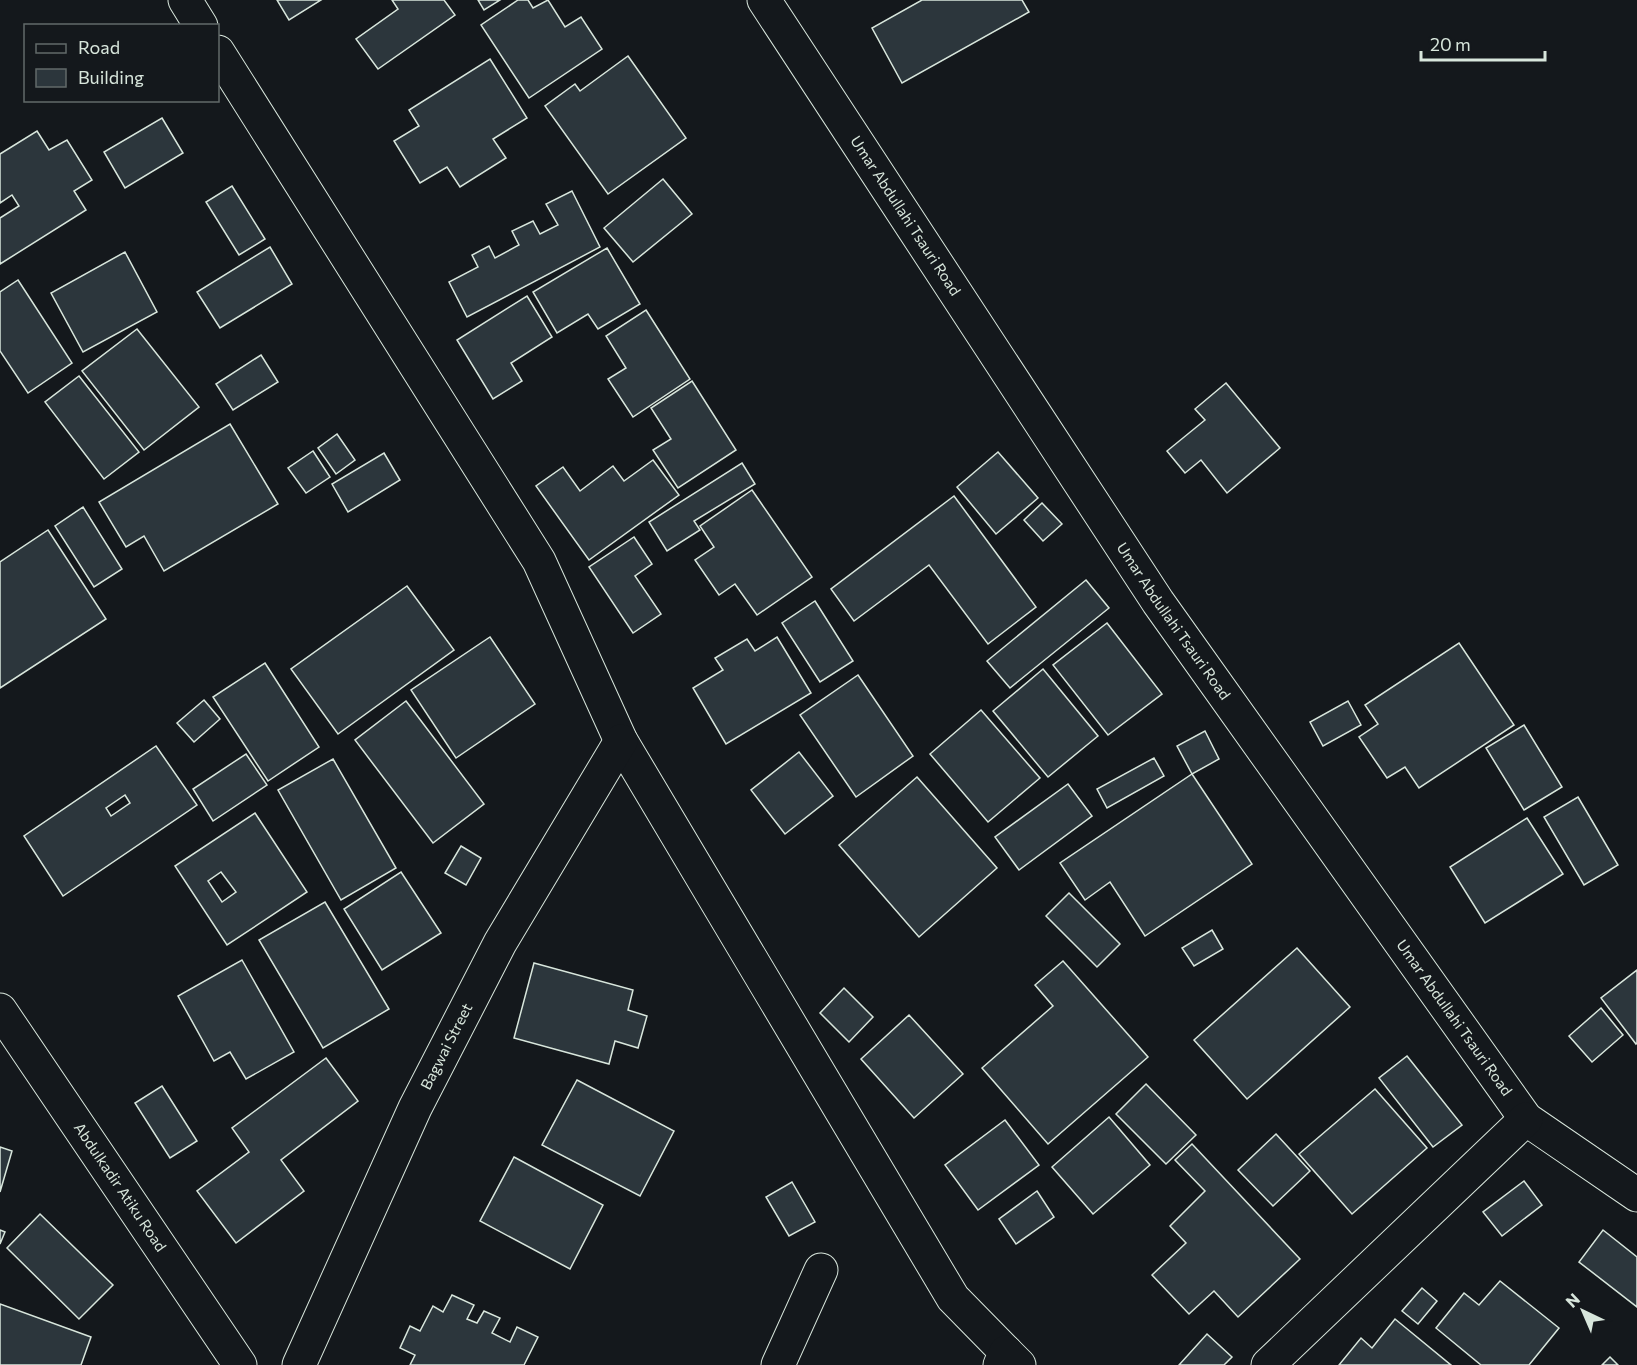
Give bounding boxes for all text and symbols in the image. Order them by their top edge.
legend [24,24,219,102]
scale bar [1421,24,1546,62]
text: 20 m [1430,33,1471,55]
text: Road [78,36,120,58]
text: Building [78,66,144,88]
street label: Umar Abdullahi Tsauri Road [847,132,965,299]
street label: Umar Abdullahi Tsauri Road [1113,539,1235,703]
street label: Umar Abdullahi Tsauri Road [1393,936,1517,1099]
street label: Bagwai Street [416,1000,475,1092]
street label: Abdulkadir Atiku Road [71,1119,171,1255]
north arrow [1553,1281,1613,1341]
text: N [1561,1289,1583,1311]

